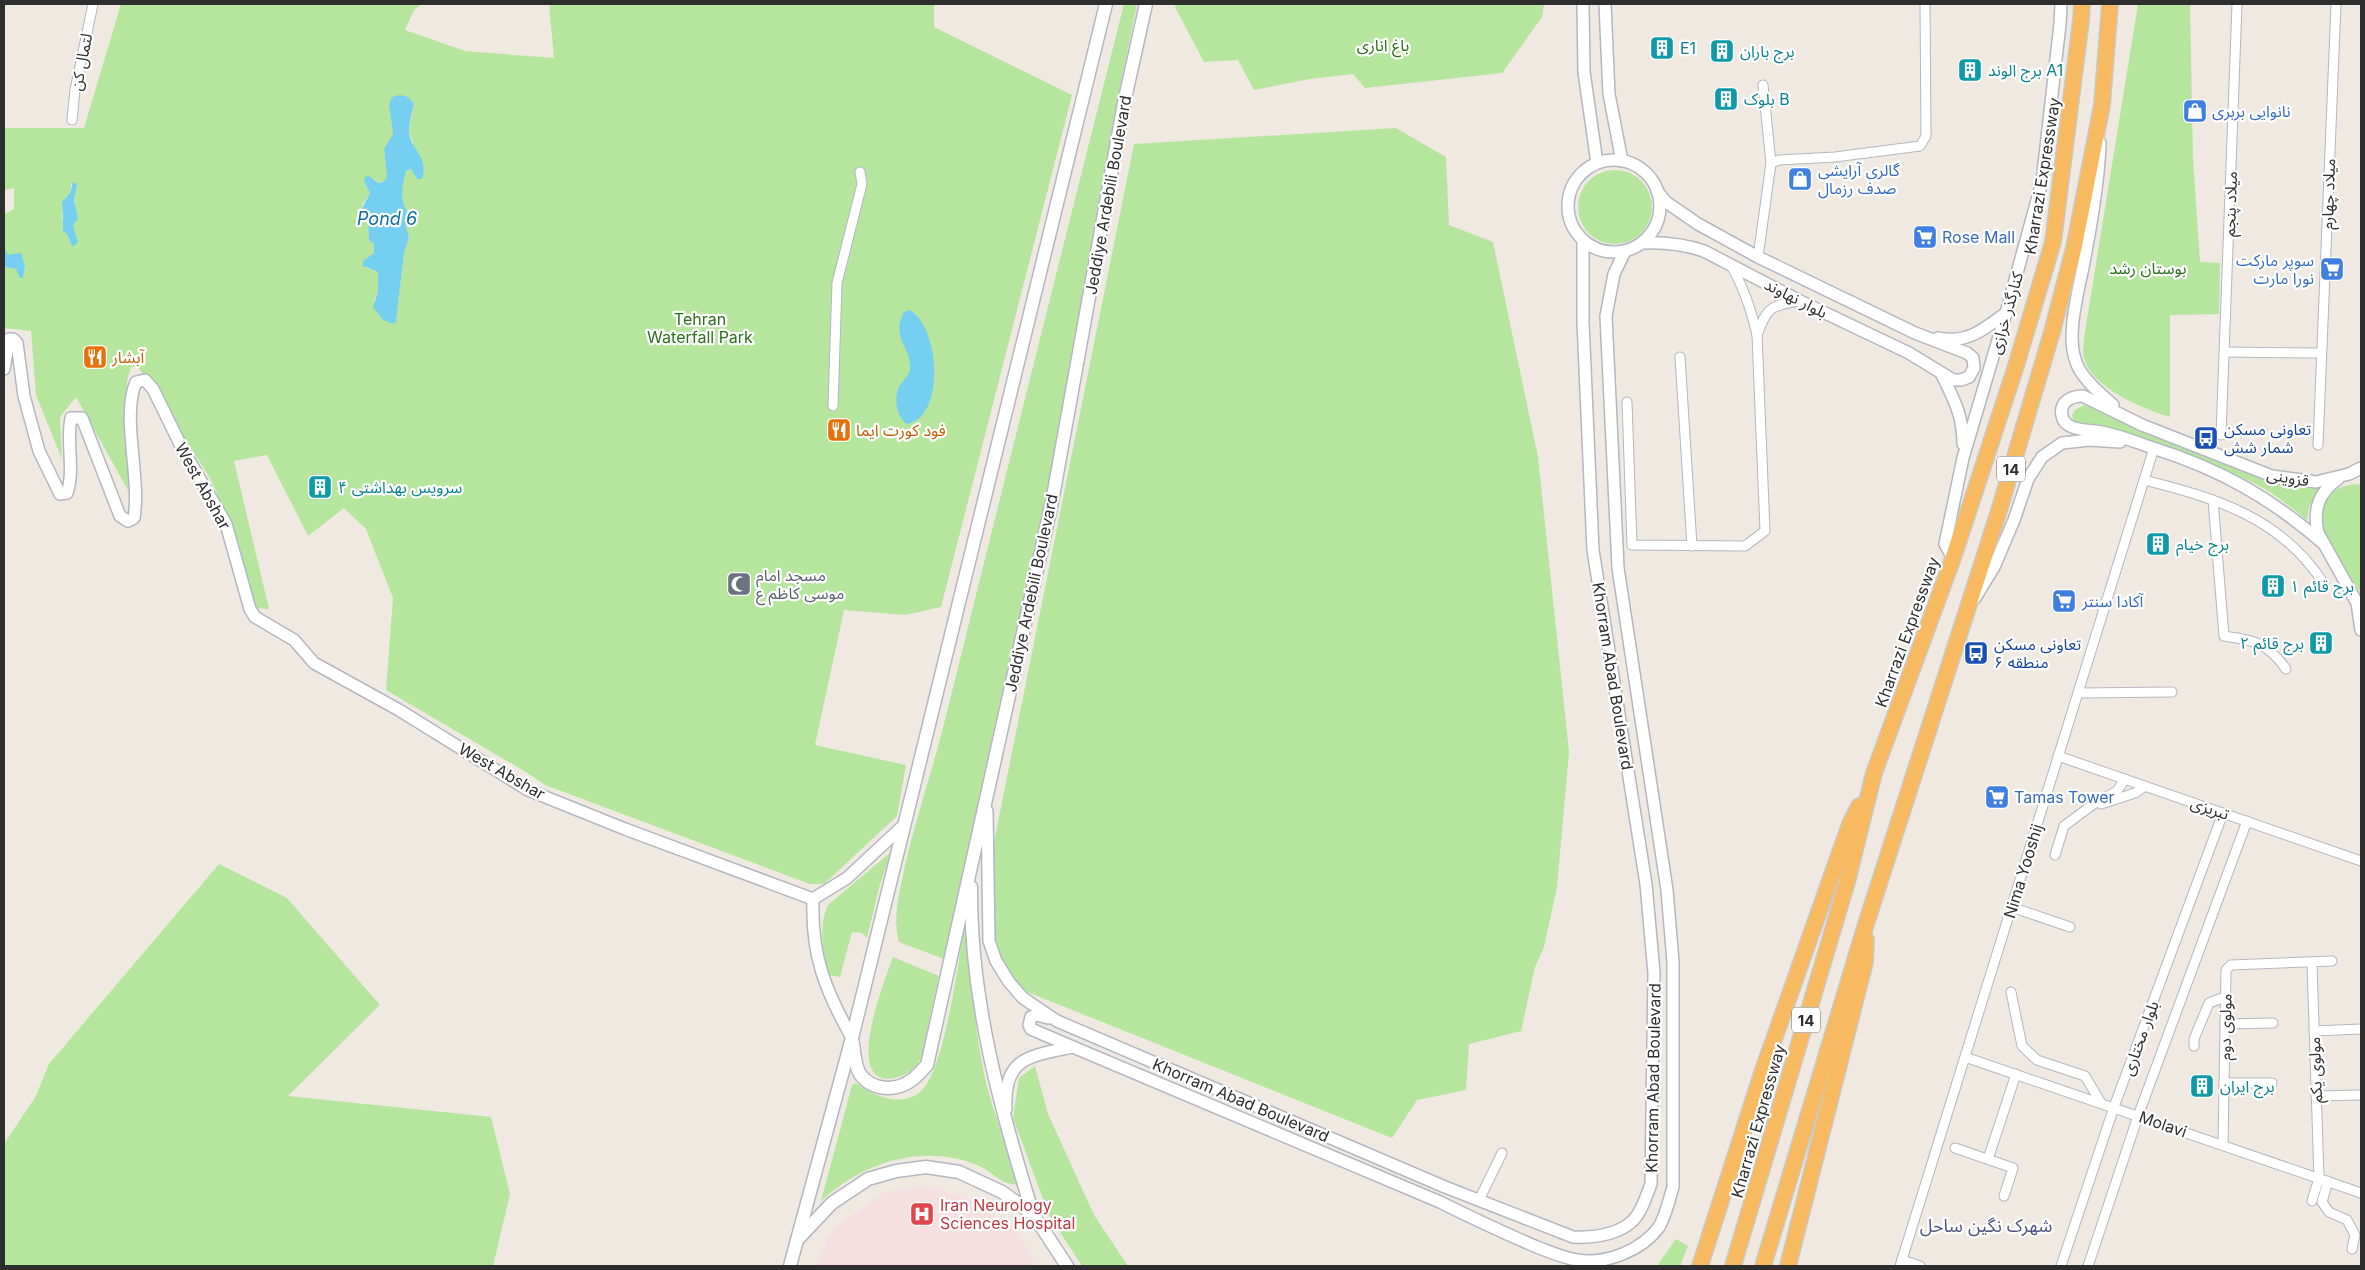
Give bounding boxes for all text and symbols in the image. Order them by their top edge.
street label: لتمال کن [66,32,97,93]
park label: باغ اناری [1357,35,1409,58]
building icon: E1 [1649,35,1675,61]
place label: E1 [1680,38,1696,58]
building icon: برج باران [1709,38,1735,64]
place label: برج باران [1740,41,1795,64]
building icon: برج الوند A1 [1957,57,1983,83]
place label: برج الوند A1 [1988,60,2063,83]
building icon: بلوک B [1713,86,1739,112]
place label: بلوک B [1744,89,1790,109]
street label: Jeddiye Ardebili Boulevard [1081,94,1135,296]
street label: Kharrazi Expressway [2020,96,2064,256]
shop icon: نانوایی بربری [2182,98,2208,124]
place label: نانوایی بربری [2212,101,2291,121]
street label: میلاد چهارم [2317,158,2342,230]
place label: گالری آرایشی صدف رزمال [1818,160,1900,199]
shop icon: گالری آرایشی صدف رزمال [1787,166,1813,192]
street label: میلاد پنجم [2219,171,2244,237]
water label: Pond 6 [357,208,417,229]
supermarket icon: Rose Mall [1912,224,1938,250]
place label: Rose Mall [1942,227,2015,247]
place label: سوپر مارکت نورا مارت [2236,250,2314,288]
supermarket icon: سوپر مارکت نورا مارت [2319,256,2345,282]
park label: بوستان رشد [2110,258,2186,278]
street label: کنارگذر خرازی [1985,269,2027,356]
street label: بلوار نهاوند [1761,274,1831,322]
park label: Tehran Waterfall Park [647,309,753,347]
restaurant icon: آبشار [82,344,108,370]
place label: آبشار [111,347,146,367]
restaurant icon: فود کورت ایما [826,417,852,443]
place label: تعاونی مسکن شمار شش [2224,419,2312,457]
place label: فود کورت ایما [856,420,946,440]
bus stop icon: تعاونی مسکن شمار شش [2193,425,2219,451]
street label: West Abshar [171,439,235,533]
road number: 14 [1997,456,2025,482]
street label: قزوینی [2265,463,2311,491]
building icon: سرویس بهداشتی ۴ [307,474,333,500]
place label: سرویس بهداشتی ۴ [338,477,462,497]
street label: Jeddiye Ardebili Boulevard [1000,492,1062,694]
building icon: برج خیام [2145,531,2171,557]
place label: برج خیام [2176,534,2229,557]
street label: Kharrazi Expressway [1870,554,1944,710]
place label: مسجد امام موسی کاظم ع [756,565,844,606]
mosque icon: مسجد امام موسی کاظم ع [726,571,752,597]
building icon: برج قائم ۱ [2260,573,2286,599]
place label: برج قائم ۱ [2290,576,2354,599]
street label: Khorram Abad Boulevard [1588,581,1638,771]
supermarket icon: آکادا سنتر [2051,588,2077,614]
place label: آکادا سنتر [2081,591,2145,611]
building icon: برج قائم ۲ [2308,630,2334,656]
place label: برج قائم ۲ [2240,633,2304,656]
place label: تعاونی مسکن منطقه ۶ [1994,634,2082,672]
bus stop icon: تعاونی مسکن منطقه ۶ [1963,640,1989,666]
street label: West Abshar [455,738,549,804]
supermarket icon: Tamas Tower [1984,784,2010,810]
place label: Tamas Tower [2014,787,2115,807]
street label: تبریزی [2188,792,2232,824]
street label: Nima Yooshij [1999,821,2047,921]
street label: Khorram Abad Boulevard [1641,983,1665,1173]
street label: مولوی دوم [2214,993,2239,1061]
street label: بلوار مختاری [2117,998,2163,1078]
road number: 14 [1792,1008,1820,1032]
street label: مولوی یکم [2304,1036,2329,1103]
street label: Kharrazi Expressway [1727,1042,1789,1200]
street label: Khorram Abad Boulevard [1150,1054,1332,1146]
building icon: برج ایران [2189,1073,2215,1099]
place label: برج ایران [2220,1076,2275,1099]
street label: Molavi [2136,1106,2190,1142]
place label: Iran Neurology Sciences Hospital [940,1195,1075,1233]
hospital icon: Iran Neurology Sciences Hospital [909,1201,935,1227]
district label: شهرک نگین ساحل [1920,1215,2052,1237]

